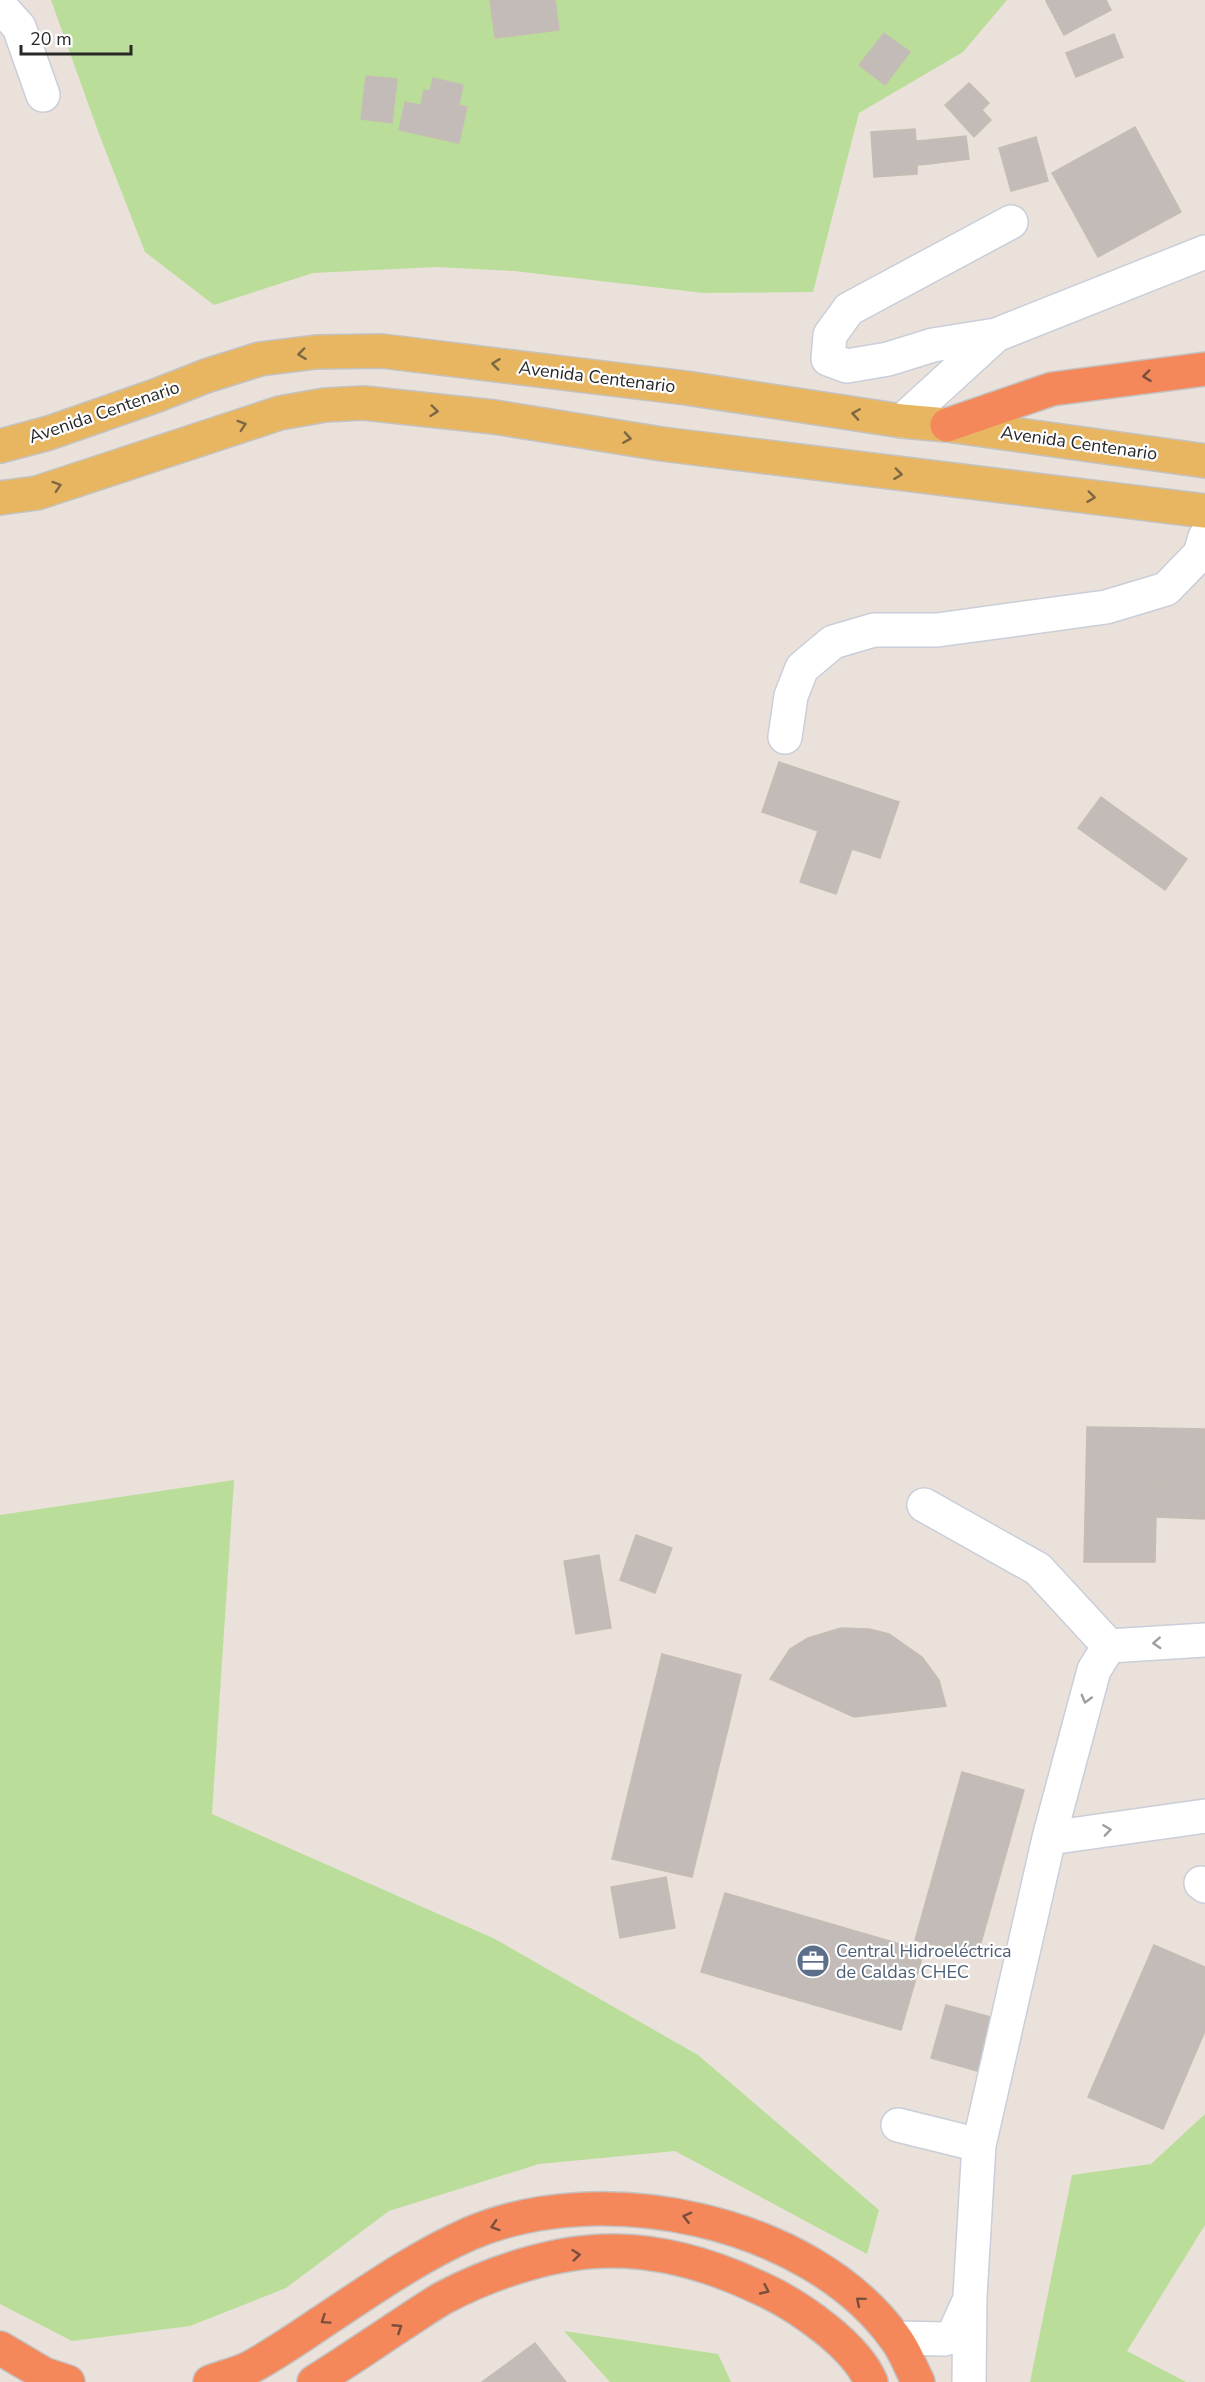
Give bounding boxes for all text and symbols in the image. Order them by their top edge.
scale bar [21,18,130,56]
text: 20 m [30,27,72,51]
one-way arrow [297,347,307,360]
street label: Avenida Centenario [517,355,677,399]
one-way arrow [492,358,501,370]
one-way arrow [1142,369,1152,382]
street label: Avenida Centenario [25,375,183,449]
one-way arrow [430,404,439,417]
one-way arrow [851,409,860,421]
one-way arrow [236,420,247,433]
street label: Avenida Centenario [999,420,1159,466]
one-way arrow [622,431,632,444]
one-way arrow [893,467,902,479]
one-way arrow [51,481,62,494]
one-way arrow [1087,491,1096,503]
one-way arrow [1153,1636,1162,1649]
one-way arrow [1081,1694,1094,1704]
one-way arrow [1102,1824,1111,1836]
place label: Central Hidroeléctrica de Caldas CHEC [836,1939,1012,1984]
office icon: Central Hidroeléctrica de Caldas CHEC [795,1943,831,1979]
one-way arrow [682,2212,692,2225]
one-way arrow [490,2219,501,2231]
one-way arrow [572,2249,581,2261]
one-way arrow [759,2283,770,2295]
one-way arrow [856,2297,867,2308]
one-way arrow [321,2313,331,2325]
one-way arrow [392,2323,402,2335]

